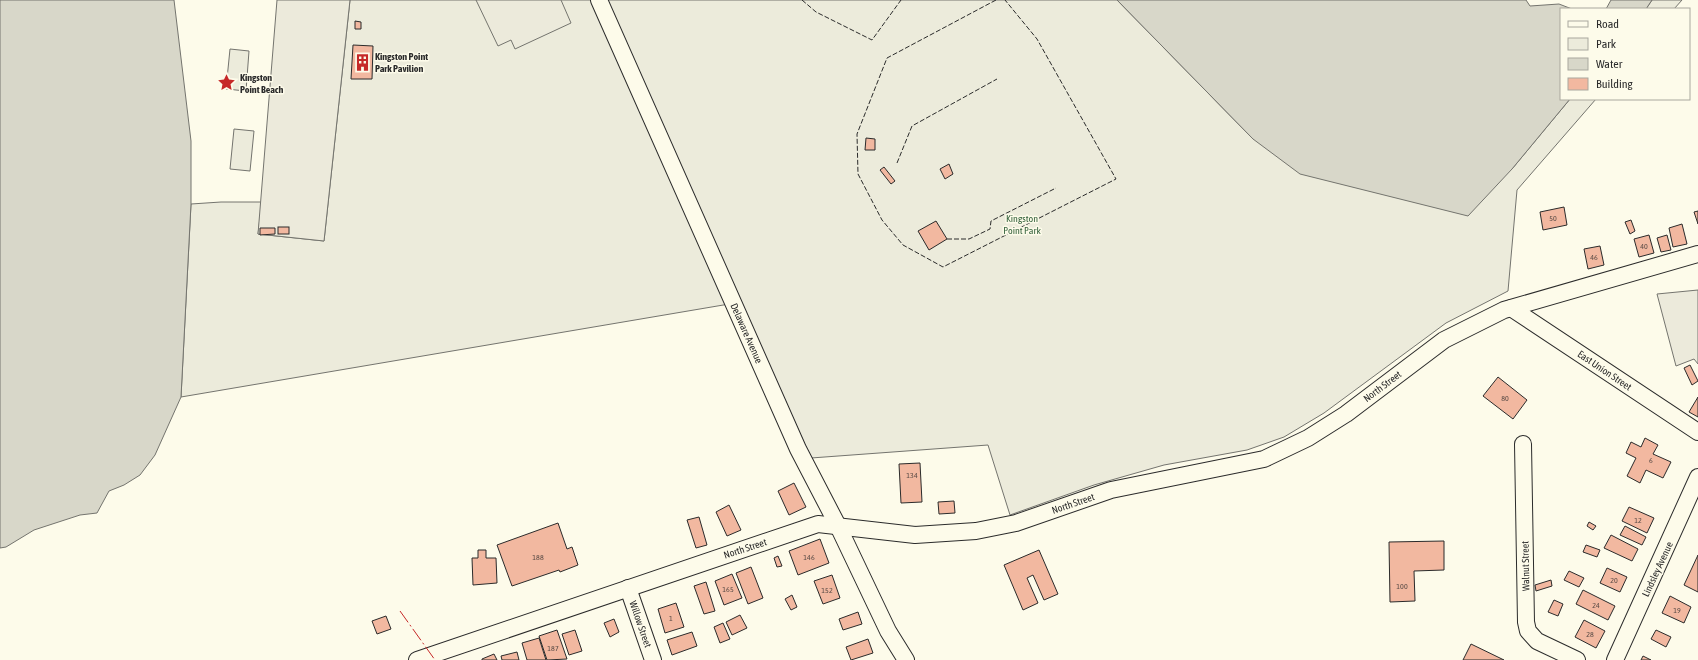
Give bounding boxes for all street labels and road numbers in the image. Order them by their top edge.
street label: Delaware Avenue [728,302,765,365]
street label: East Union Street [1576,348,1634,393]
street label: North Street [1361,369,1403,404]
street label: North Street [1050,491,1096,516]
street label: North Street [722,536,768,561]
street label: Lindsley Avenue [1640,540,1675,598]
street label: Walnut Street [1520,541,1531,591]
street label: Willow Street [627,599,654,649]

